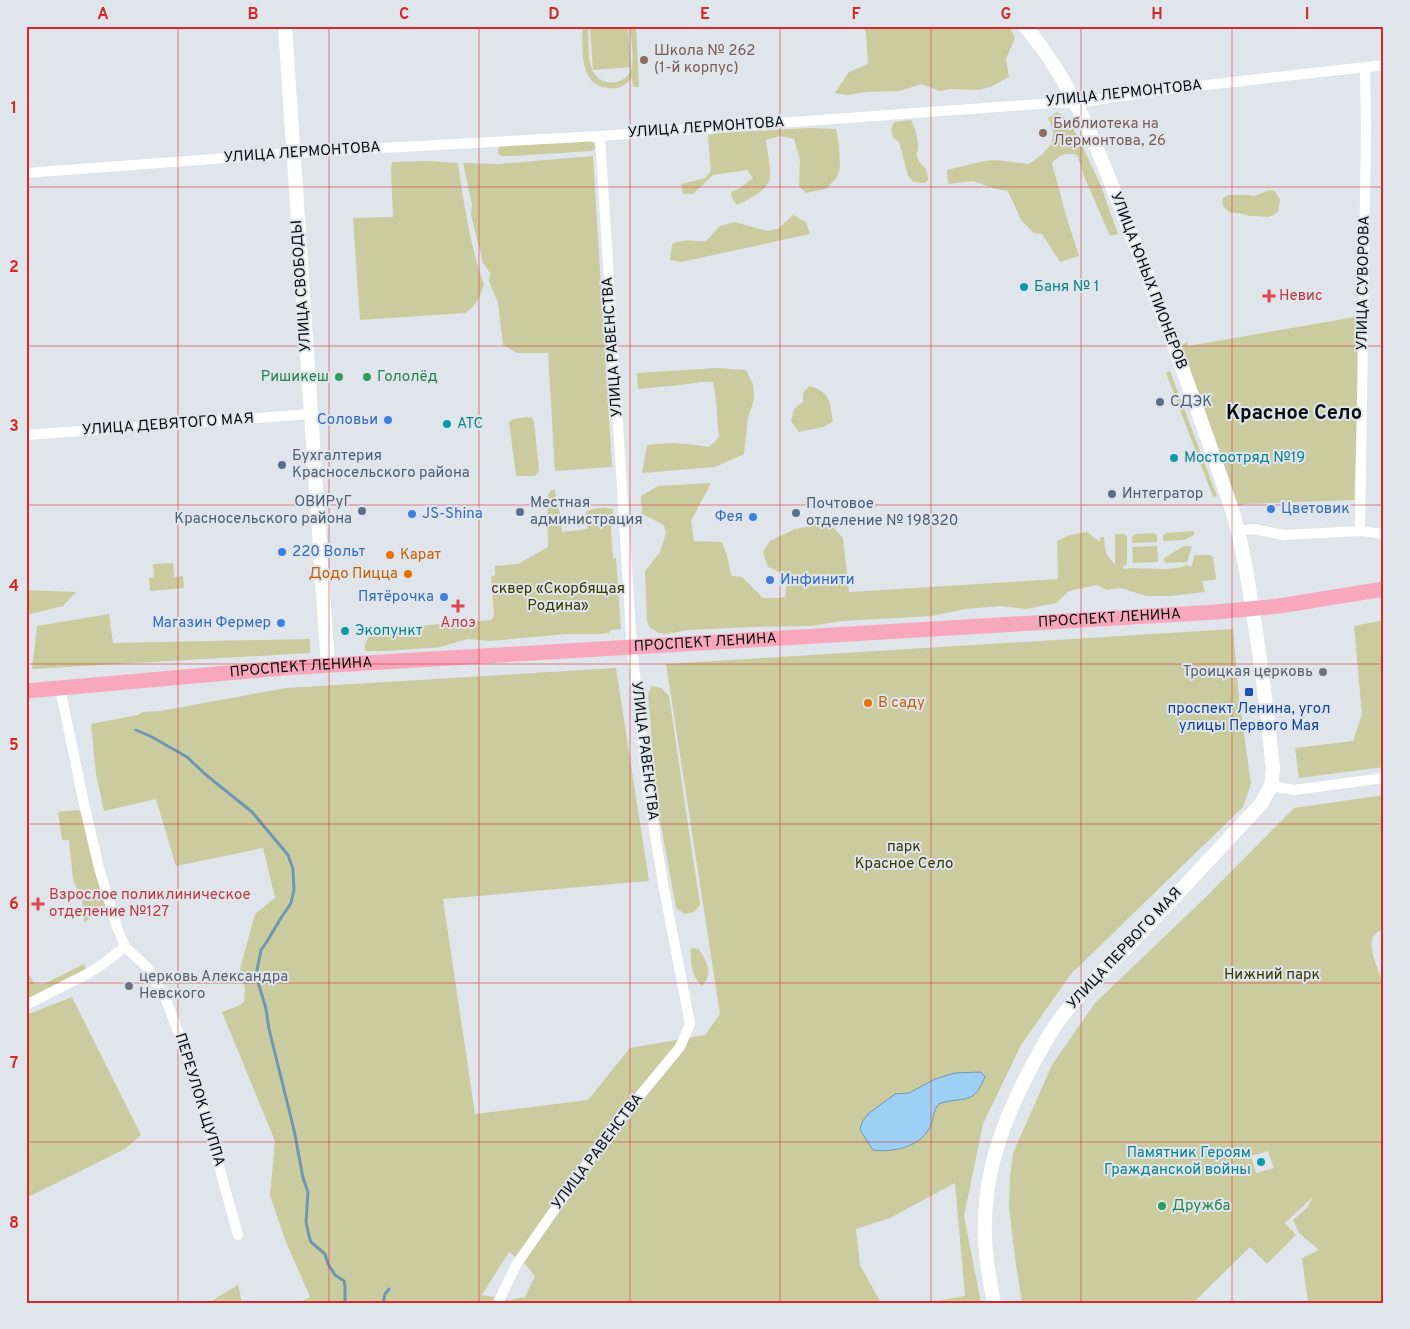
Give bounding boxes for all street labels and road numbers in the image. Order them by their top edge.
street label: УЛИЦА ЛЕРМОНТОВА [1045,76,1203,112]
street label: УЛИЦА ЛЕРМОНТОВА [627,113,785,143]
street label: УЛИЦА ЛЕРМОНТОВА [223,138,381,168]
street label: УЛИЦА ЮНЫХ ПИОНЕРОВ [1105,190,1191,372]
street label: УЛИЦА СУВОРОВА [1353,215,1375,351]
street label: УЛИЦА СВОБОДЫ [288,219,316,353]
street label: УЛИЦА РАВЕНСТВА [599,276,627,418]
street label: УЛИЦА ДЕВЯТОГО МАЯ [81,410,255,440]
street label: ПРОСПЕКТ ЛЕНИНА [1037,605,1182,632]
street label: ПРОСПЕКТ ЛЕНИНА [633,629,777,656]
street label: ПРОСПЕКТ ЛЕНИНА [229,653,373,682]
street label: УЛИЦА РАВЕНСТВА [626,680,662,822]
street label: УЛИЦА ПЕРВОГО МАЯ [1064,884,1186,1014]
street label: ПЕРЕУЛОК ЩУППА [170,1031,228,1169]
street label: УЛИЦА РАВЕНСТВА [548,1090,648,1214]

